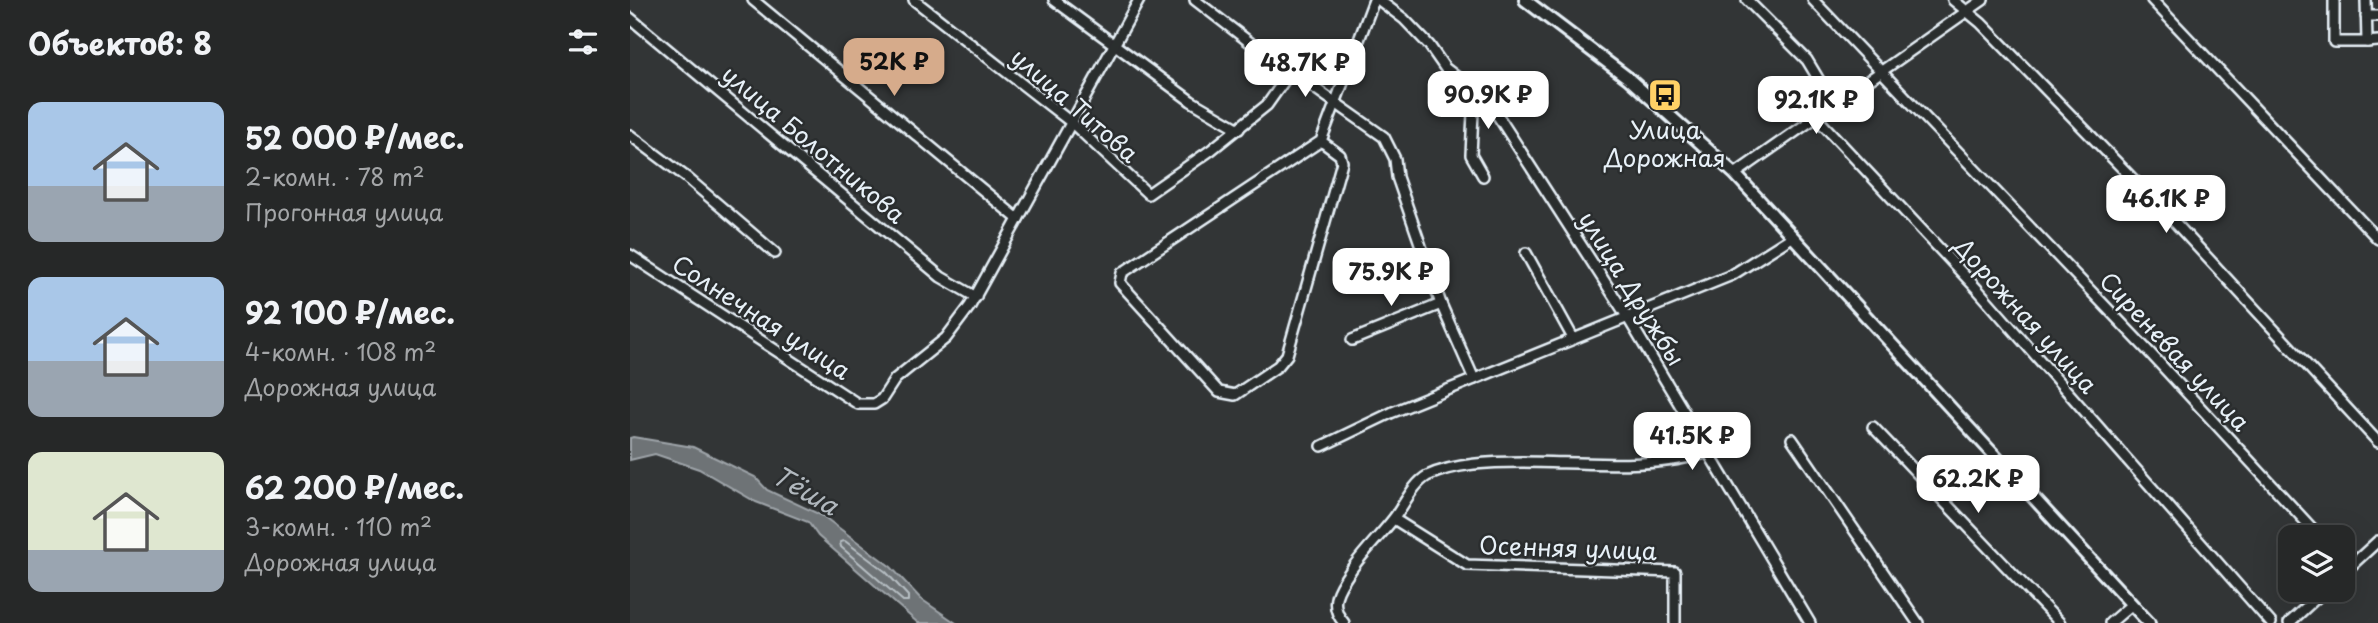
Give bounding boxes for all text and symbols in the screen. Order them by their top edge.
text: Объектов: 8 [28,20,212,65]
icon: filters [564,23,602,61]
pin: 52K ₽ [845,38,943,98]
street label: улица Титова [1004,39,1147,170]
pin: 48.7K ₽ [1240,40,1370,99]
text: 52K ₽ [859,43,929,78]
text: 48.7K ₽ [1260,44,1350,79]
street label: улица Болотникова [715,56,914,231]
pin: 90.9K ₽ [1423,72,1553,131]
text: 90.9K ₽ [1444,76,1532,111]
bus stop icon: Улица Дорожная [1646,76,1684,114]
pin: 92.1K ₽ [1751,76,1881,136]
text: 92.1K ₽ [1774,81,1858,116]
place label: Улица Дорожная [1603,111,1726,175]
text: 52 000 ₽/мес. [245,114,464,159]
icon: home [84,130,168,214]
text: 2-комн. · 78 m² [245,159,425,194]
pin: 46.1K ₽ [2101,176,2231,235]
text: 46.1K ₽ [2122,180,2210,215]
text: Прогонная улица [245,194,443,229]
street label: улица Дружбы [1571,204,1695,372]
street label: Дорожная улица [1946,228,2107,401]
street label: Солнечная улица [666,245,858,388]
pin: 75.9K ₽ [1326,248,1456,308]
text: 75.9K ₽ [1349,253,1433,288]
street label: Сиреневая улица [2092,263,2259,438]
text: 92 100 ₽/мес. [245,289,455,334]
icon: home [84,305,168,389]
text: 4-комн. · 108 m² [245,334,436,369]
text: Дорожная улица [245,369,436,404]
pin: 41.5K ₽ [1627,412,1757,472]
text: 41.5K ₽ [1650,417,1734,452]
water label: Тёша [765,455,847,525]
pin: 62.2K ₽ [1913,456,2043,515]
text: 62.2K ₽ [1933,460,2023,495]
text: 62 200 ₽/мес. [245,464,464,509]
icon: home [84,480,168,564]
text: 3-комн. · 110 m² [245,509,432,544]
map controls [2278,525,2355,602]
button: layers [2278,525,2355,602]
street label: Осенняя улица [1478,526,1658,568]
text: Дорожная улица [245,544,436,579]

